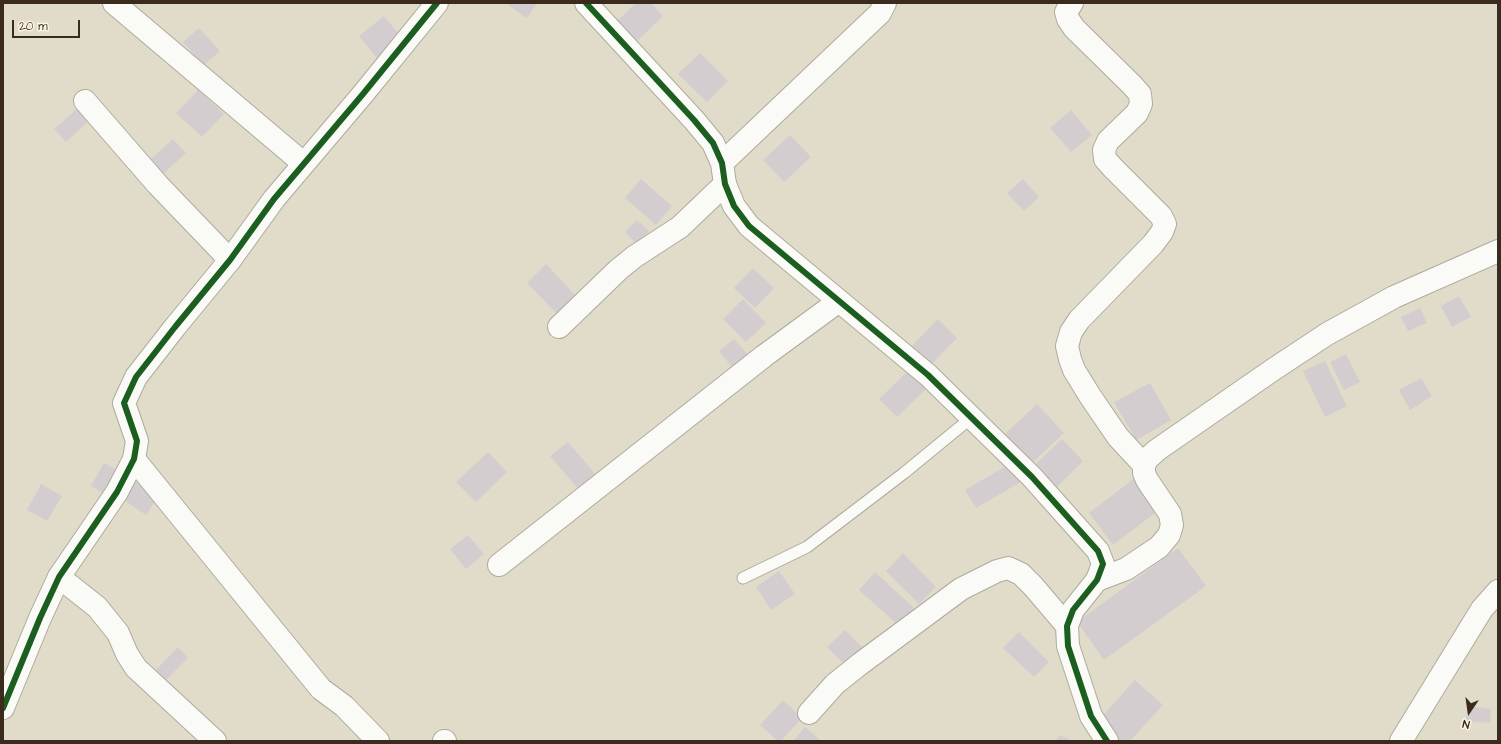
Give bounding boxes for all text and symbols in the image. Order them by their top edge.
scale bar [14,12,82,38]
text: 20 m [19,18,48,35]
north arrow [1449,692,1489,732]
text: N [1461,716,1471,732]

